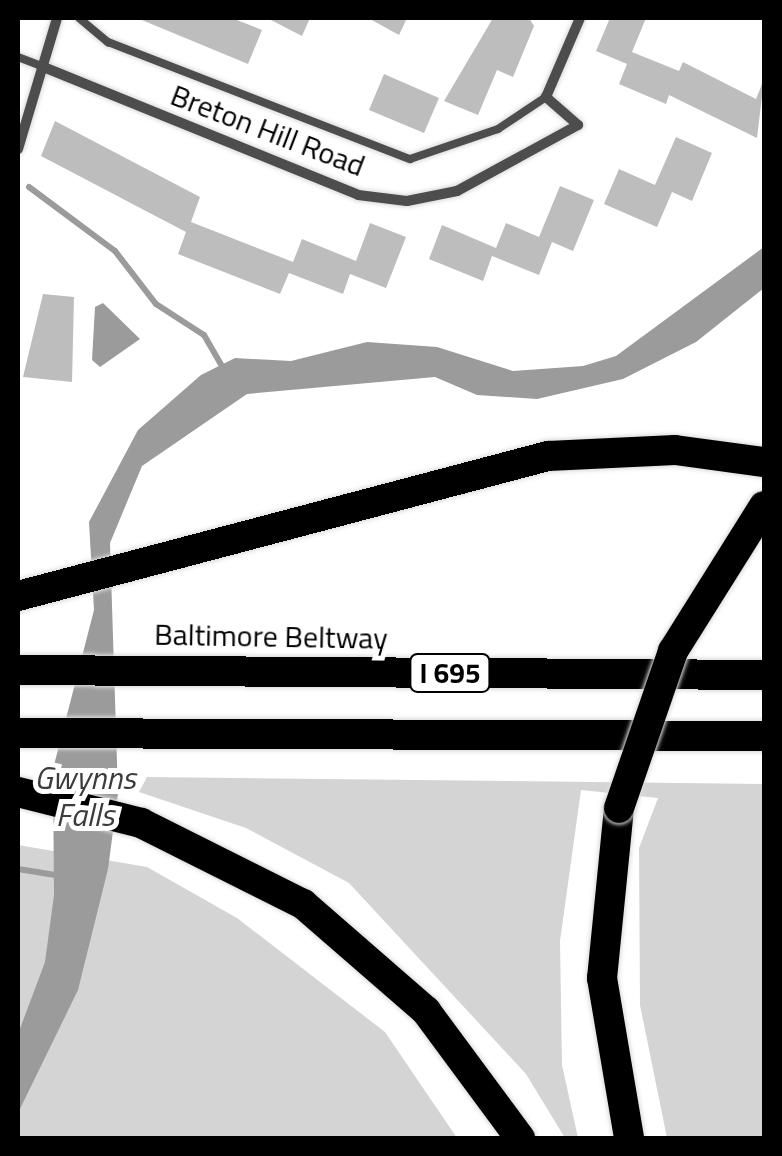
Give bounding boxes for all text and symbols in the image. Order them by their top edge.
street label: Breton Hill Road [166,76,370,184]
street label: Baltimore Beltway [154,616,388,656]
road number: I 695 [408,650,492,696]
water label: Gwynns Falls [34,759,136,834]

